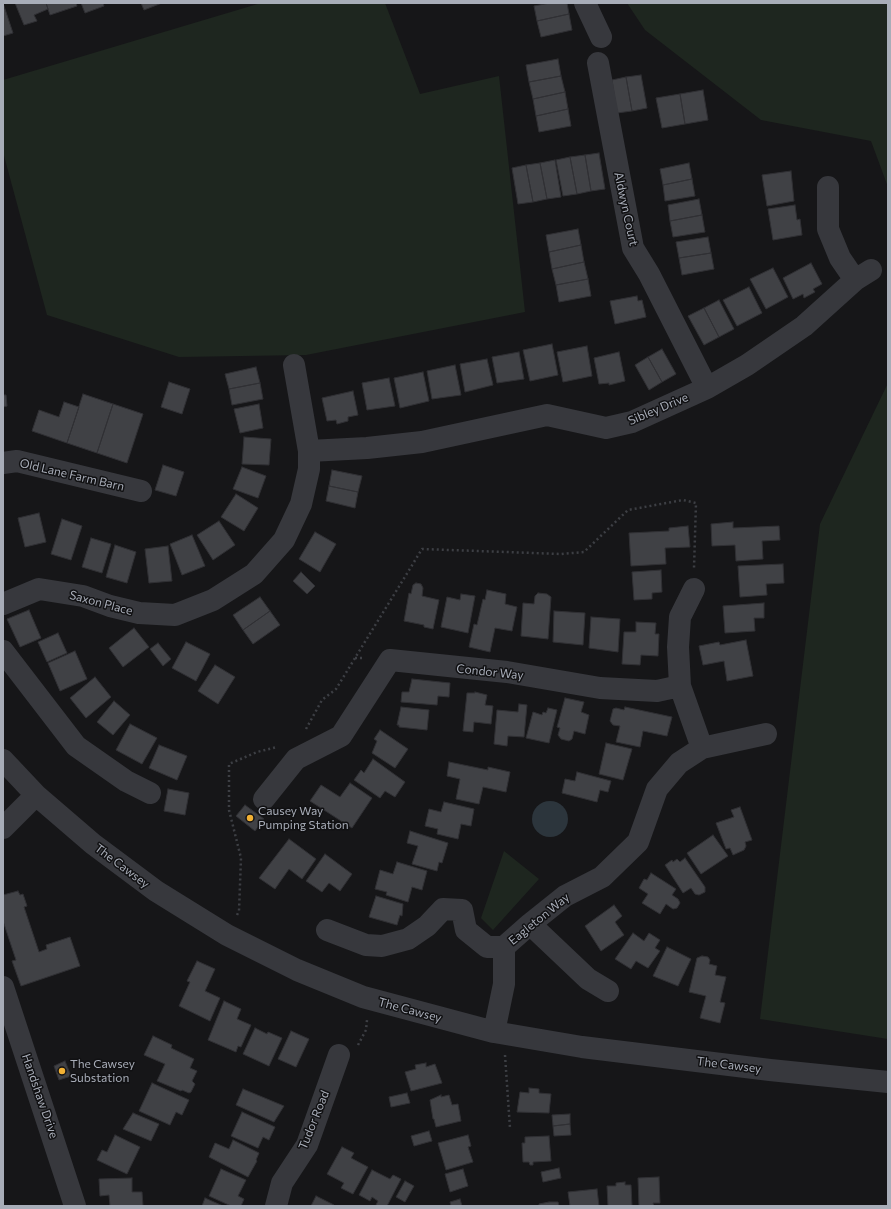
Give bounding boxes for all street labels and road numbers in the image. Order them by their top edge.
street label: Aldwyn Court [611,171,641,247]
street label: Sibley Drive [626,390,690,428]
street label: Old Lane Farm Barn [18,456,126,494]
street label: Saxon Place [68,588,134,618]
street label: Condor Way [456,661,524,683]
street label: The Cawsey [92,841,152,891]
street label: Eagleton Way [506,890,572,948]
street label: The Cawsey [377,995,443,1025]
street label: Handshaw Drive [19,1052,61,1140]
street label: The Cawsey [696,1054,762,1076]
street label: Tudor Road [296,1088,332,1152]

